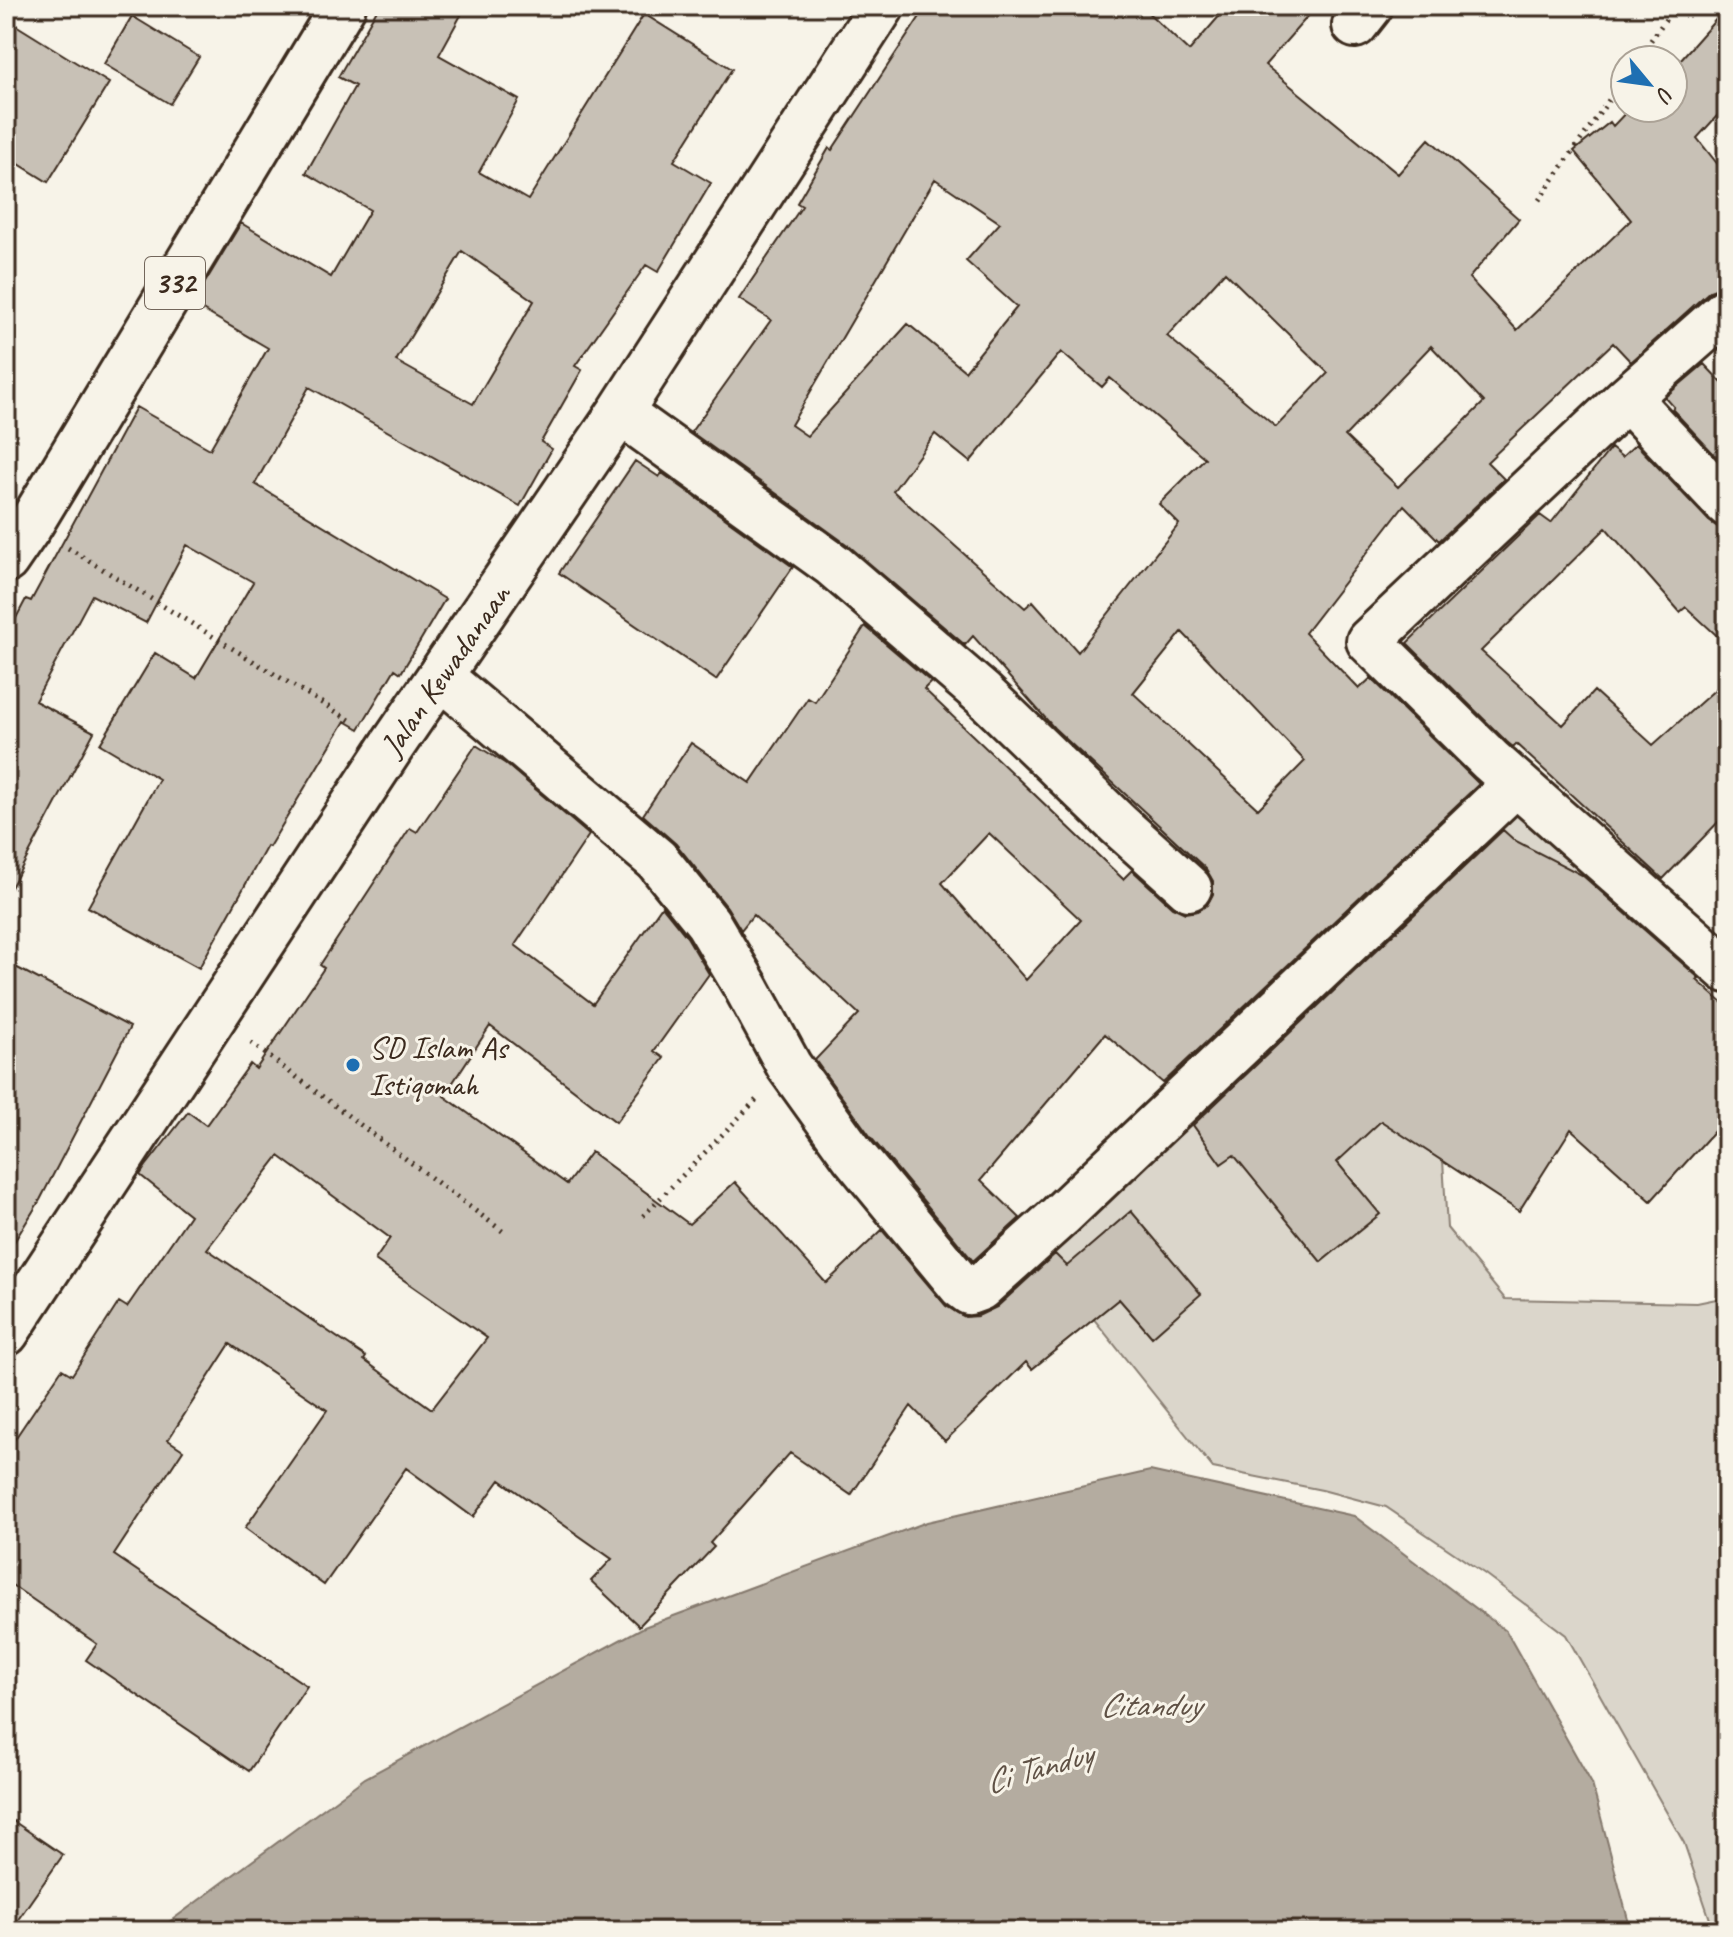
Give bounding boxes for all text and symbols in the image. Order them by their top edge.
north arrow [1609,44,1689,124]
text: U [1649,82,1680,108]
road number: 332 [145,257,205,309]
street label: Jalan Kewadanaan [370,575,521,766]
place label: SD Islam As Istiqomah [369,1027,510,1105]
marker: SD Islam As Istiqomah [344,1056,362,1074]
water label: Citanduy [1100,1683,1205,1726]
water label: Ci Tanduy [980,1730,1102,1803]

